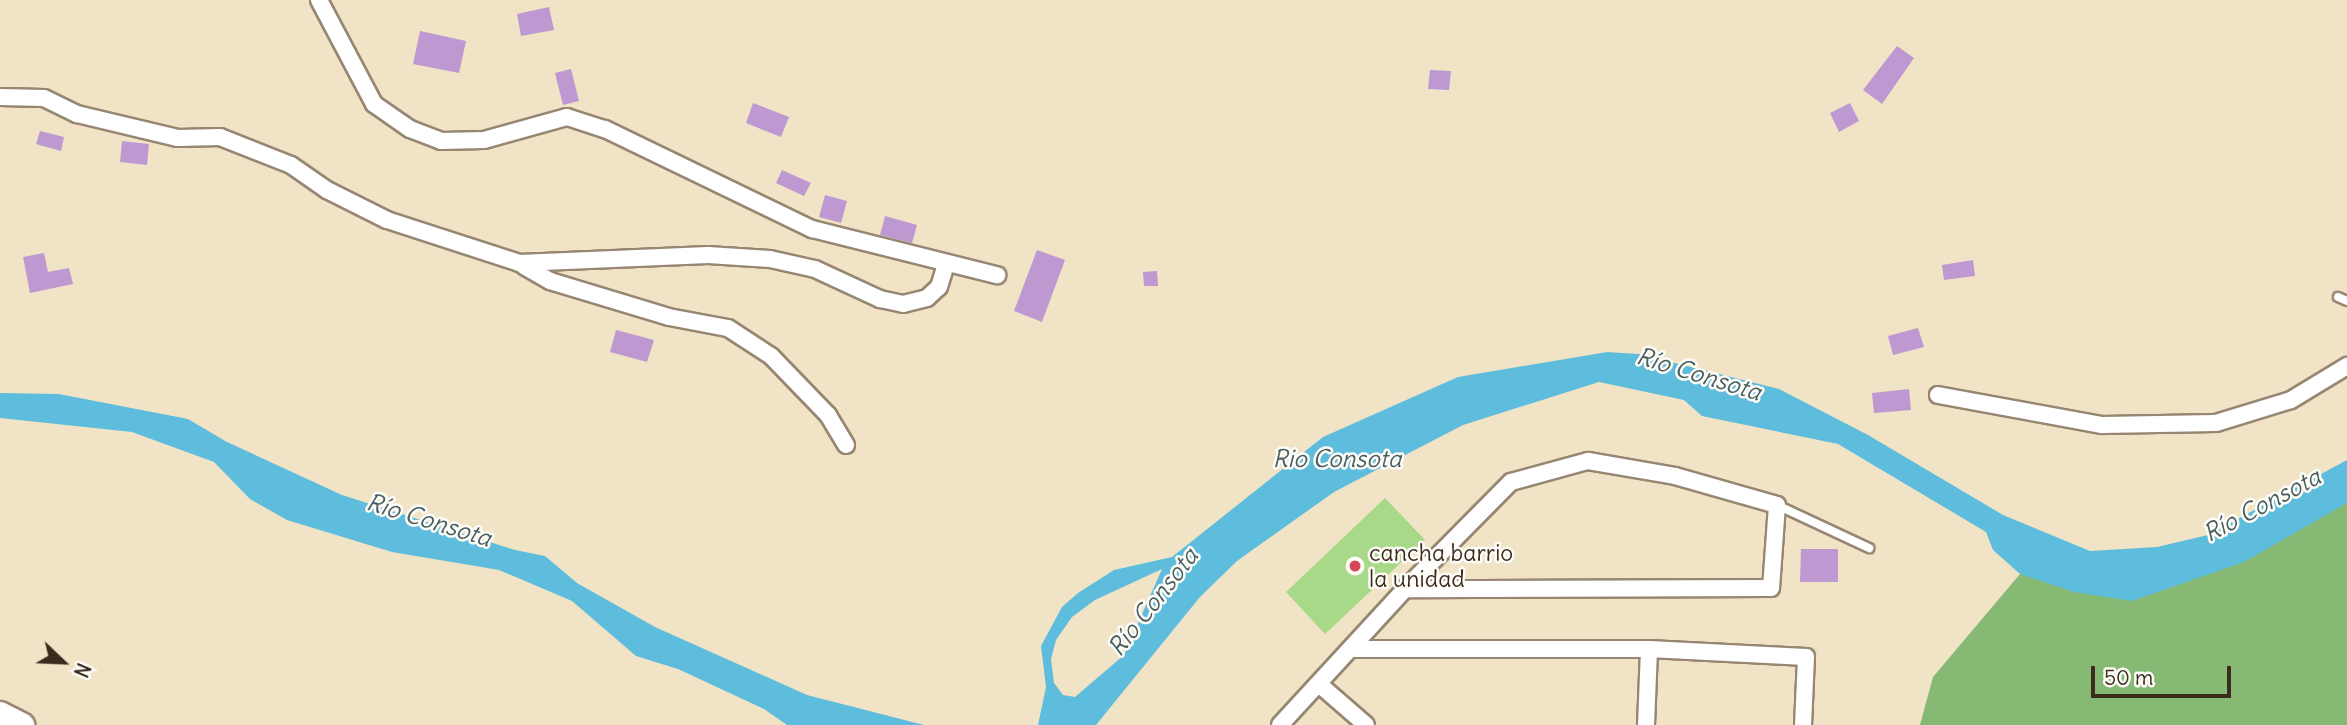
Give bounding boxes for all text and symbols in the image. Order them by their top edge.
water label: Río Consota [1633,341,1765,407]
water label: Rio Consota [1273,445,1401,473]
water label: Río Consota [2198,462,2326,548]
water label: Río Consota [363,487,495,553]
place label: cancha barrio la unidad [1369,539,1513,593]
water label: Río Consota [1102,542,1204,662]
marker: cancha barrio la unidad [1347,558,1363,574]
north arrow [28,627,98,697]
scale bar [2095,652,2235,696]
text: N [69,659,96,681]
text: 50 m [2104,664,2153,691]

